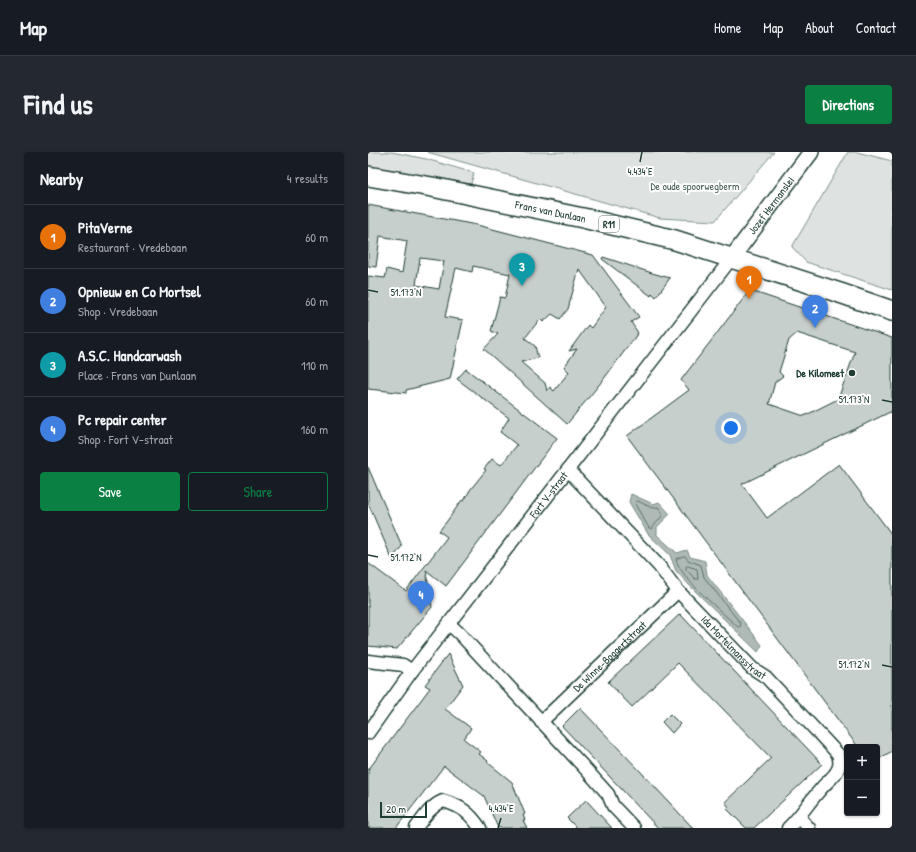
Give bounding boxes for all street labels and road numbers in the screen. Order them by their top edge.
street label: Jozef Hermanslei [745,174,797,237]
street label: Frans van Dunlaan [513,197,587,225]
road number: R11 [599,216,619,232]
street label: Fort V-straat [526,469,571,521]
street label: Ida Mortelmansstraat [698,612,769,682]
street label: De Winne-Bogaertstraat [570,618,650,695]

